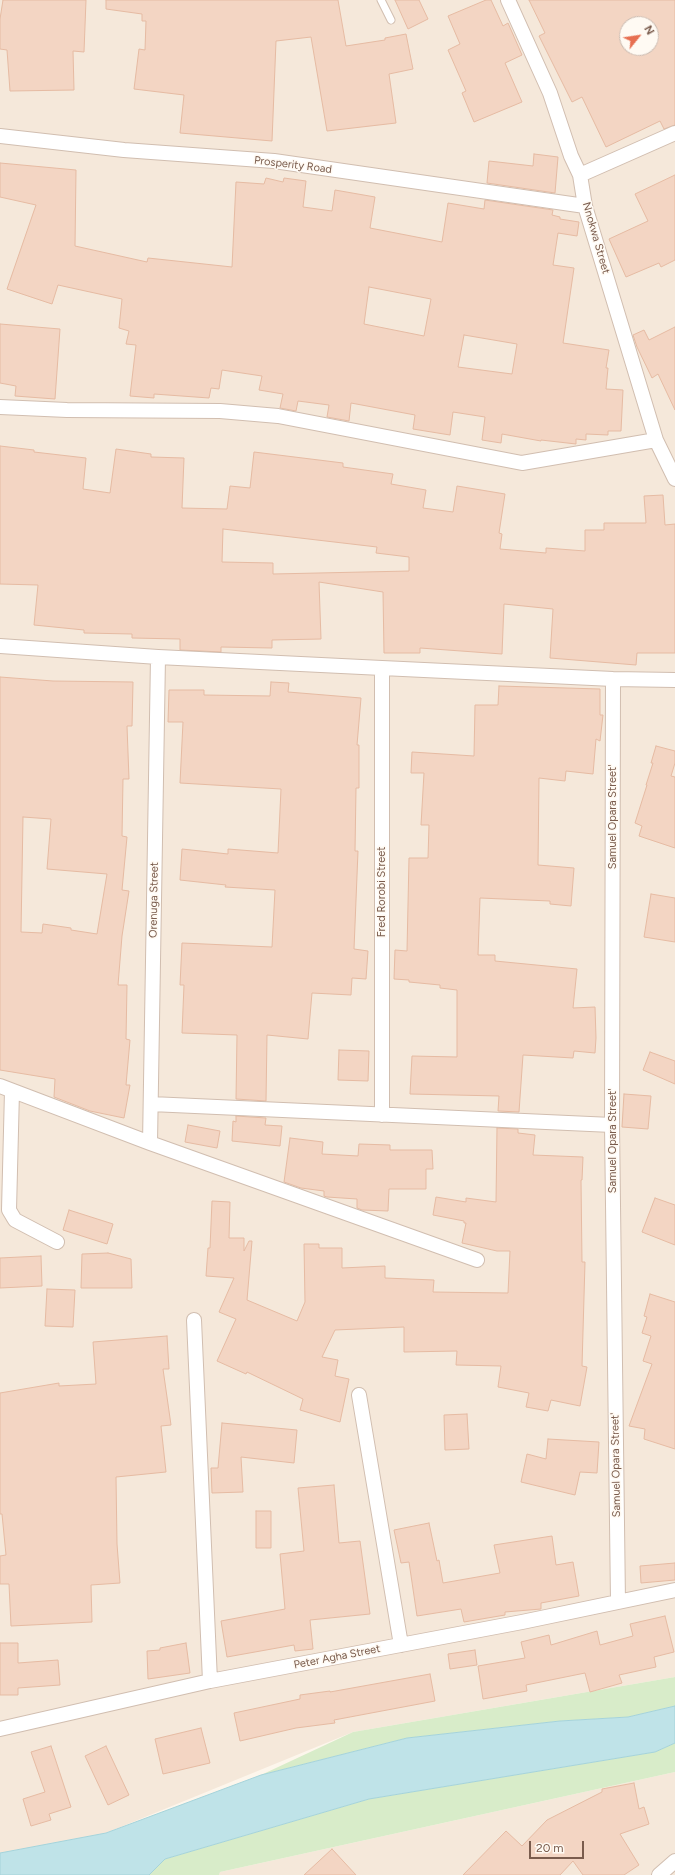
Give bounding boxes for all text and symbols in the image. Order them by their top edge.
north arrow [619,16,659,56]
text: N [641,23,657,37]
street label: Prosperity Road [253,154,333,176]
street label: Nnokwa Street [579,201,613,275]
street label: Samuel Opara Street' [606,765,620,869]
street label: Fred Rorobi Street [375,847,389,937]
street label: Orenuga Street [147,862,161,938]
street label: Samuel Opara Street' [606,1089,620,1193]
street label: Samuel Opara Street' [608,1413,624,1517]
street label: Peter Agha Street [293,1642,381,1672]
scale bar [531,1833,586,1859]
text: 20 m [536,1841,564,1855]

